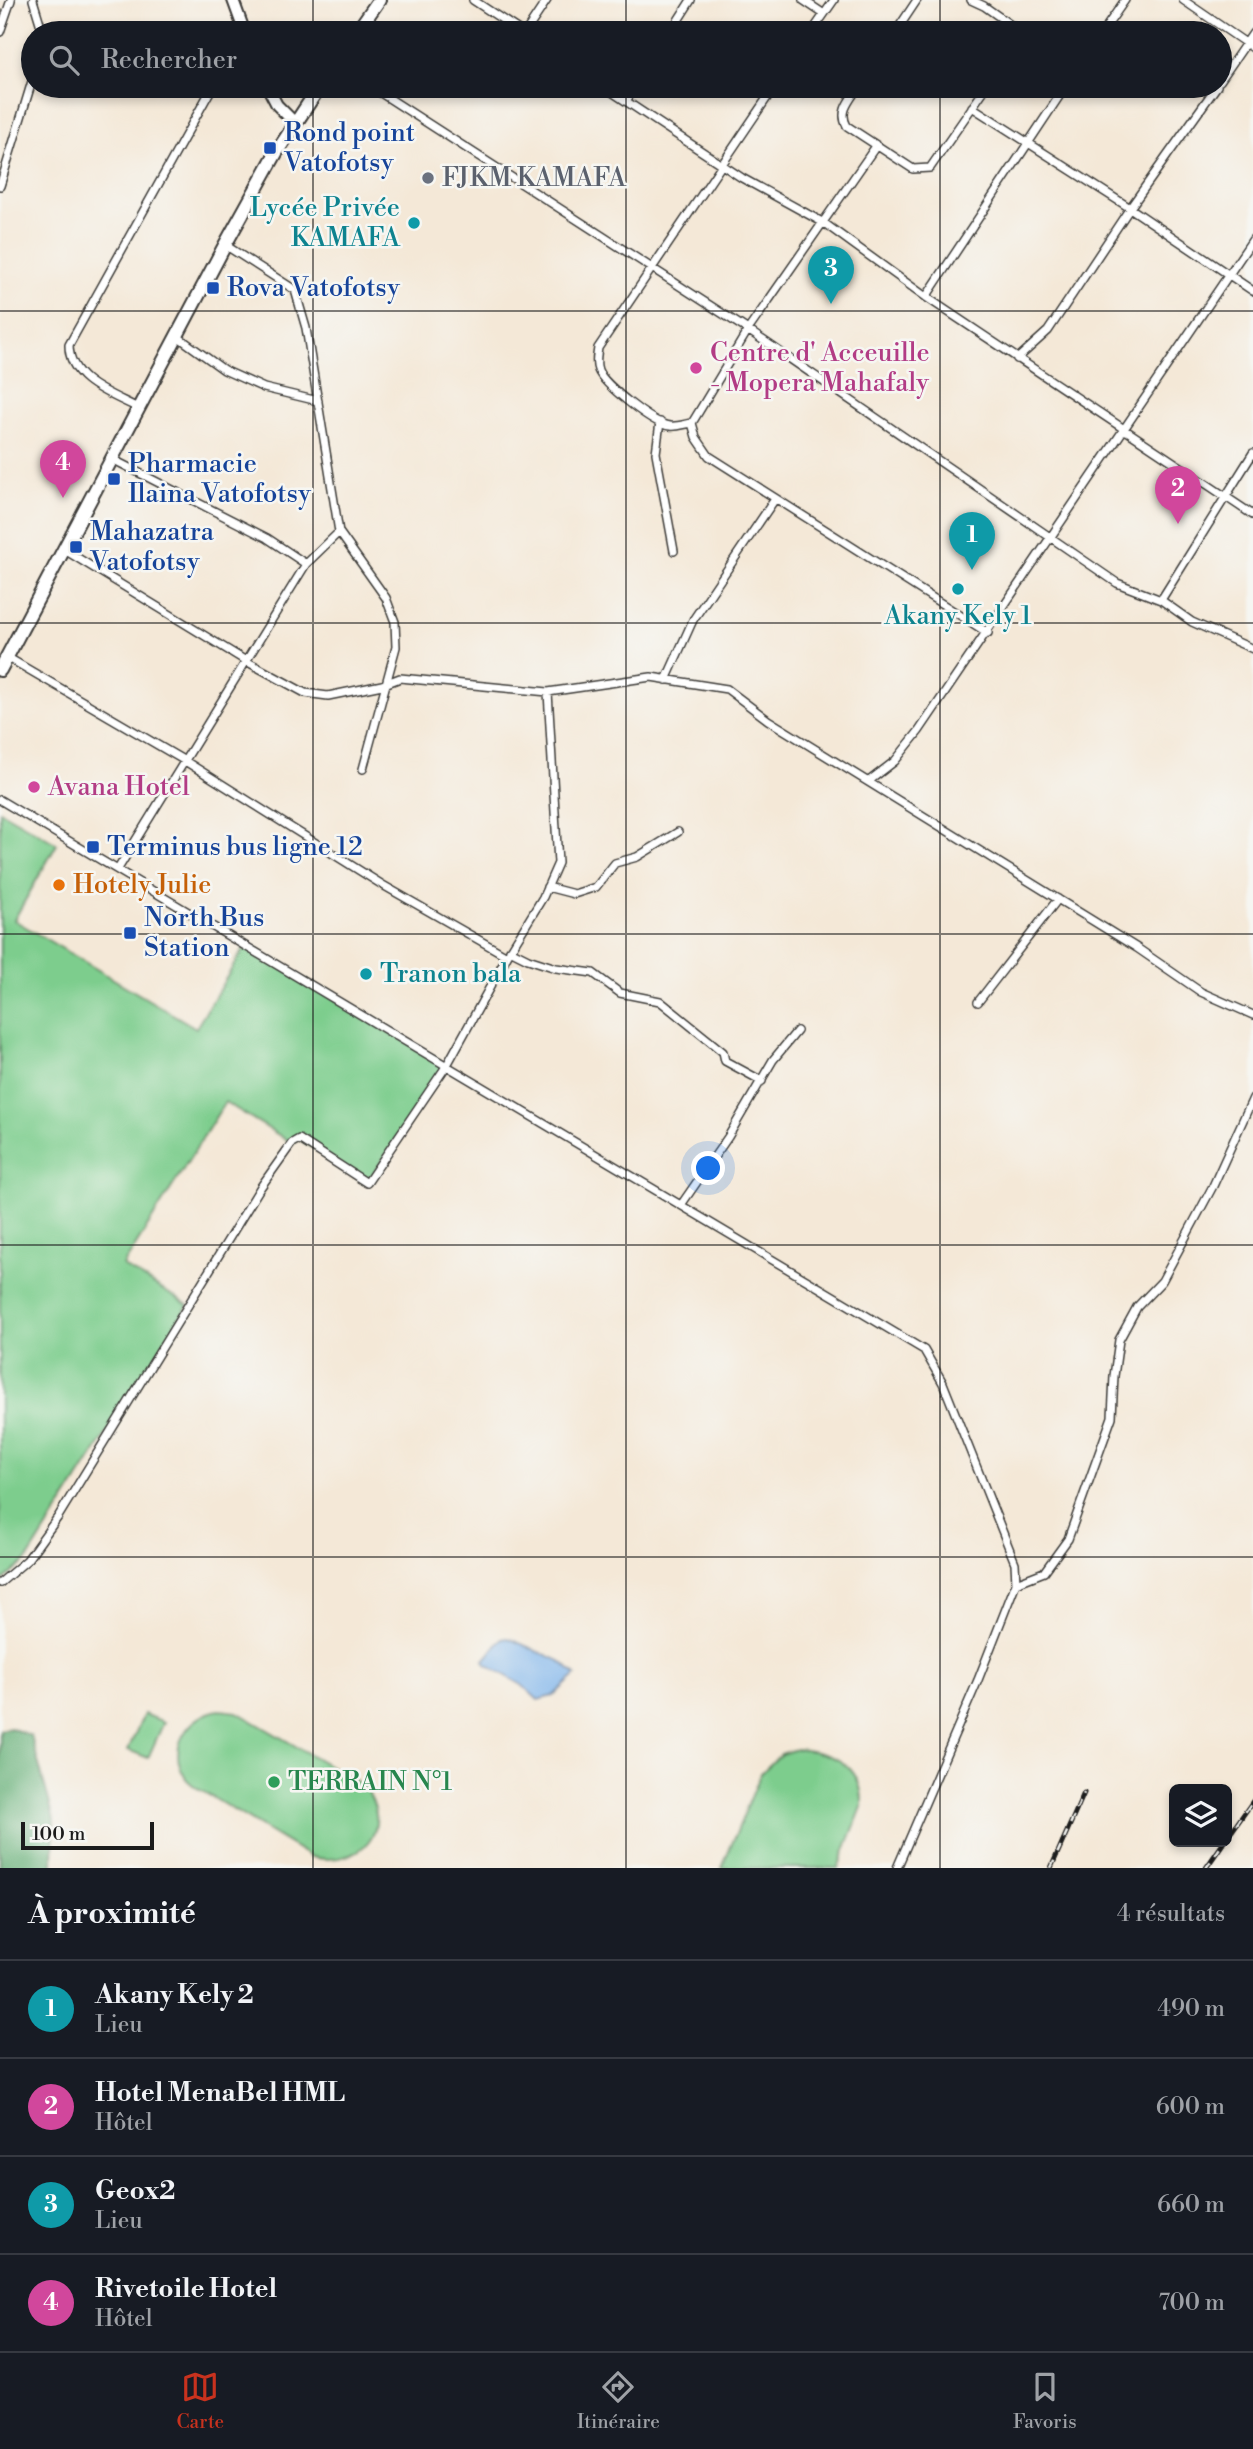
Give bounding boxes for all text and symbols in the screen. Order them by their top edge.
search box [21,21,1232,98]
icon: search [45,41,83,79]
text: Rechercher [101,44,237,76]
place label: Rond point Vatofotsy [283,117,415,179]
marker: Rond point Vatofotsy [262,140,278,156]
place label: FJKM KAMAFA [442,162,627,194]
marker: FJKM KAMAFA [420,170,436,186]
place label: Lycée Privée KAMAFA [250,192,401,254]
marker: Lycée Privée KAMAFA [406,215,422,231]
pin: 3 [808,246,854,304]
place label: Rova Vatofotsy [227,272,400,304]
marker: Rova Vatofotsy [205,280,221,296]
place label: Centre d' Acceuille - Mopera Mahafaly [710,337,930,399]
marker: Centre d' Acceuille - Mopera Mahafaly [688,360,704,376]
pin: 4 [40,440,86,498]
place label: Pharmacie Ilaina Vatofotsy [128,448,311,510]
pin: 2 [1155,466,1201,524]
marker: Pharmacie Ilaina Vatofotsy [106,471,122,487]
pin: 1 [949,512,995,570]
place label: Mahazatra Vatofotsy [89,516,215,578]
marker: Mahazatra Vatofotsy [68,539,84,555]
marker: Akany Kely 1 [950,581,966,597]
place label: Akany Kely 1 [883,600,1032,632]
place label: Avana Hotel [47,771,190,803]
marker: Avana Hotel [26,779,42,795]
place label: Terminus bus ligne 12 [107,831,363,863]
marker: Terminus bus ligne 12 [85,839,101,855]
place label: Hotely Julie [73,869,212,901]
marker: Hotely Julie [51,877,67,893]
place label: North Bus Station [144,902,264,964]
marker: North Bus Station [122,925,138,941]
place label: Tranon bala [380,958,522,990]
marker: Tranon bala [358,966,374,982]
your location [691,1151,725,1185]
place label: TERRAIN N°1 [288,1766,452,1798]
marker: TERRAIN N°1 [266,1774,282,1790]
map controls [1169,1784,1232,1847]
button: layers [1169,1784,1232,1847]
scale bar [21,1819,154,1851]
text: 100 m [32,1822,85,1846]
text: À proximité [28,1895,196,1933]
text: 4 résultats [1117,1900,1225,1928]
text: Akany Kely 2 [95,1979,254,2011]
text: 1 [45,1995,57,2023]
text: 490 m [1157,1995,1225,2023]
text: Lieu [95,2011,143,2039]
text: Hotel MenaBel HML [95,2077,345,2109]
text: 2 [44,2093,58,2121]
text: 600 m [1156,2093,1225,2121]
text: Hôtel [95,2109,153,2137]
text: Geox2 [95,2175,176,2207]
text: 3 [44,2191,58,2219]
text: 660 m [1157,2191,1225,2219]
text: Lieu [95,2207,143,2235]
text: Rivetoile Hotel [95,2273,277,2305]
text: 4 [43,2289,59,2317]
text: 700 m [1159,2289,1225,2317]
text: Hôtel [95,2305,153,2333]
tab: Carte [177,2368,224,2434]
tab: Itinéraire [577,2368,660,2434]
tab: Favoris [1013,2368,1077,2434]

